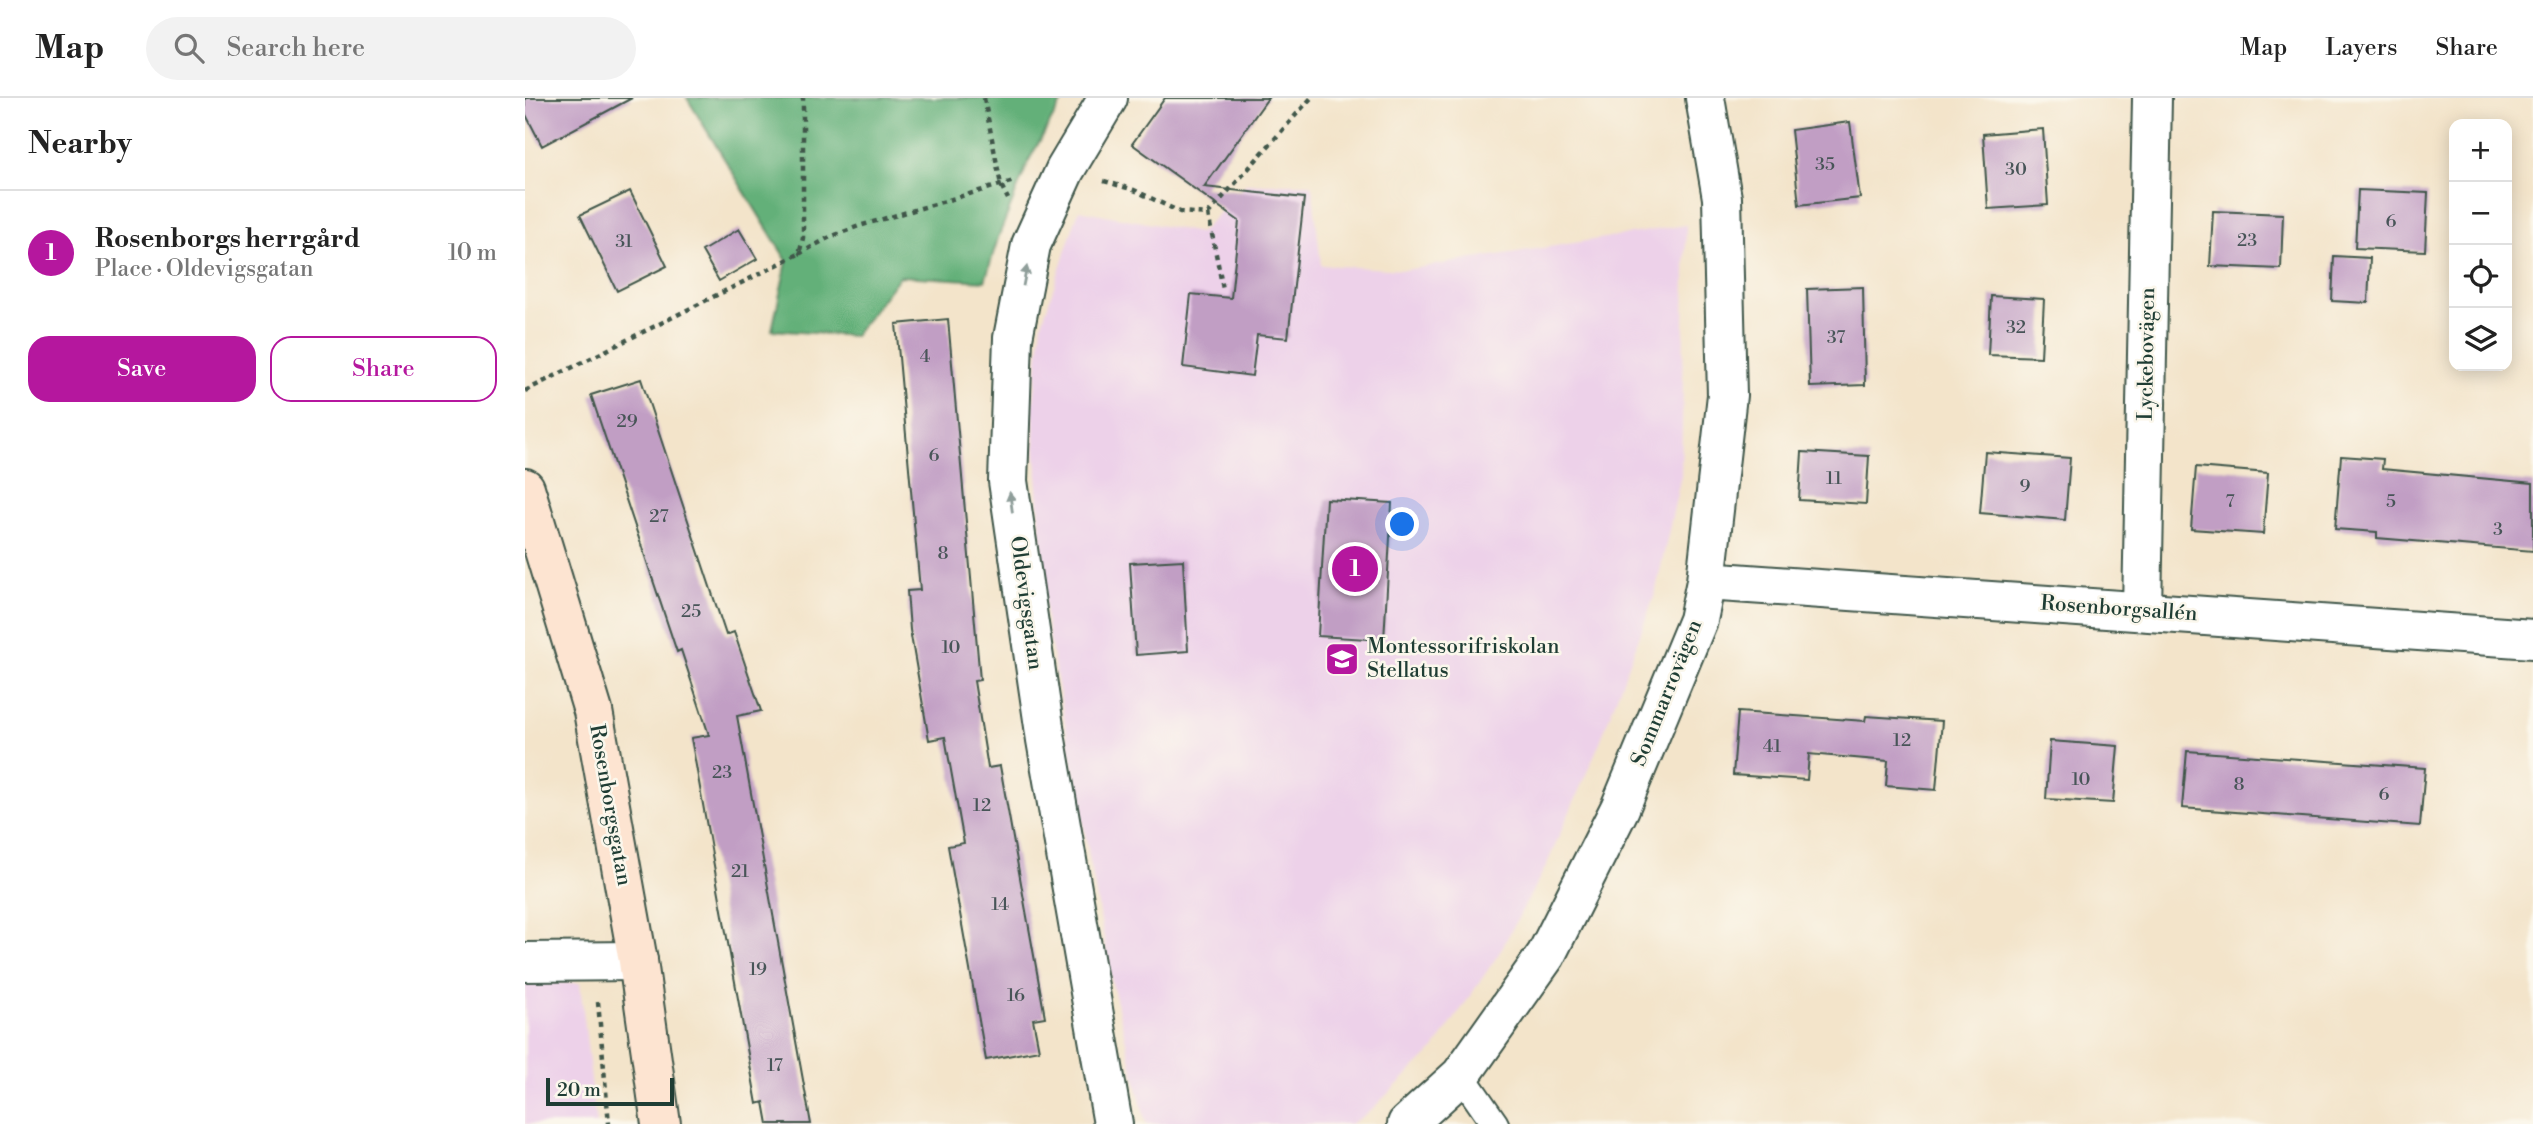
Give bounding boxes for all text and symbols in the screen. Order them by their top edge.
search box [146,17,636,80]
text: Map [35,28,104,69]
icon: search [170,29,208,67]
text: Search here [226,32,365,64]
text: Map [2240,33,2287,63]
text: Layers [2325,33,2397,63]
text: Share [2435,33,2498,63]
map controls [2449,119,2512,371]
button: + [2449,119,2512,182]
text: Nearby [28,125,132,163]
house number: 35 [1815,153,1835,176]
house number: 30 [2005,158,2027,181]
button: − [2449,182,2512,245]
house number: 6 [2386,210,2397,233]
text: Rosenborgs herrgård [95,223,360,255]
house number: 23 [2237,229,2257,252]
house number: 31 [615,230,633,253]
text: 1 [45,239,57,267]
text: 10 m [448,239,497,267]
button: locate [2449,245,2512,308]
text: Place · Oldevigsgatan [95,255,314,283]
one-way arrow [1019,265,1030,287]
street label: Lyckebovägen [2133,287,2161,421]
button: layers [2449,308,2512,371]
house number: 32 [2006,316,2026,339]
house number: 37 [1827,326,1845,349]
button: Save [28,336,256,402]
button: Share [270,336,497,402]
house number: 4 [920,345,931,368]
house number: 29 [616,410,638,433]
house number: 6 [929,444,940,467]
house number: 11 [1826,467,1842,490]
house number: 9 [2020,475,2031,498]
house number: 7 [2225,490,2235,513]
house number: 5 [2386,490,2396,513]
one-way arrow [1005,491,1016,513]
house number: 27 [649,505,669,528]
your location [1385,507,1419,541]
house number: 3 [2493,518,2503,541]
street label: Oldevigsgatan [1004,534,1048,672]
house number: 8 [937,542,949,565]
pin: 1 [1332,543,1378,595]
street label: Rosenborgsallén [2040,591,2199,627]
house number: 25 [681,600,701,623]
street label: Sommarrovägen [1626,615,1708,770]
place label: Montessorifriskolan Stellatus [1367,634,1560,684]
house number: 10 [941,636,961,659]
school or university icon: Montessorifriskolan Stellatus [1323,640,1361,678]
street label: Rosenborgsgatan [583,722,637,888]
house number: 12 [1893,729,1911,752]
house number: 41 [1763,735,1781,758]
house number: 23 [712,761,732,784]
house number: 10 [2071,768,2091,791]
house number: 8 [2233,773,2245,796]
house number: 6 [2379,783,2390,806]
house number: 12 [973,794,991,817]
house number: 21 [731,860,749,883]
house number: 14 [991,893,1009,916]
house number: 19 [749,958,767,981]
house number: 16 [1007,984,1025,1007]
house number: 17 [767,1054,783,1077]
scale bar [546,1075,674,1107]
text: 20 m [557,1078,601,1102]

